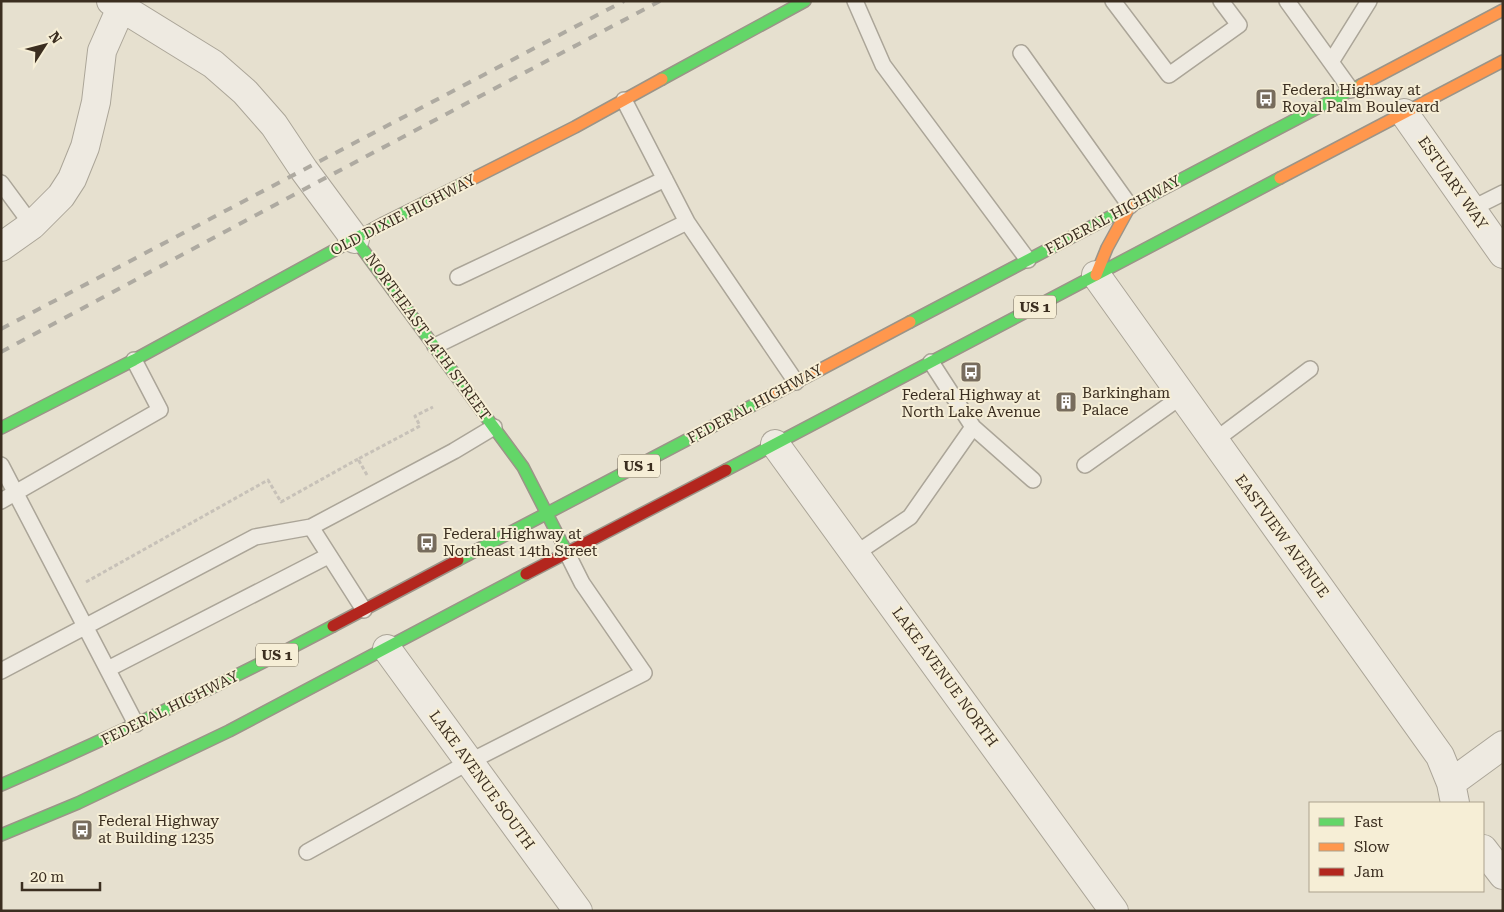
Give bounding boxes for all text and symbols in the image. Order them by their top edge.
north arrow [20,20,70,70]
text: N [46,28,65,47]
place label: Federal Highway at Royal Palm Boulevard [1282,81,1440,116]
bus stop icon: Federal Highway at Royal Palm Boulevard [1254,87,1278,111]
street label: ESTUARY WAY [1414,133,1492,234]
street label: OLD DIXIE HIGHWAY [327,170,479,260]
street label: FEDERAL HIGHWAY [1042,171,1184,258]
street label: NORTHEAST 14TH STREET [361,250,495,424]
road number: US 1 [1014,296,1056,318]
street label: FEDERAL HIGHWAY [684,360,826,447]
bus stop icon: Federal Highway at North Lake Avenue [959,360,983,384]
place label: Barkingham Palace [1082,384,1171,419]
place label: Federal Highway at North Lake Avenue [902,386,1041,421]
building icon: Barkingham Palace [1054,390,1078,414]
road number: US 1 [618,454,660,478]
street label: EASTVIEW AVENUE [1231,471,1333,601]
place label: Federal Highway at Northeast 14th Street [443,525,598,560]
bus stop icon: Federal Highway at Northeast 14th Street [415,531,439,555]
street label: LAKE AVENUE NORTH [888,604,1002,750]
road number: US 1 [256,644,298,666]
street label: FEDERAL HIGHWAY [98,667,242,749]
street label: LAKE AVENUE SOUTH [426,707,538,853]
legend [1309,802,1484,892]
place label: Federal Highway at Building 1235 [98,812,219,847]
text: Fast [1354,813,1384,831]
bus stop icon: Federal Highway at Building 1235 [70,818,94,842]
text: Slow [1354,838,1390,856]
scale bar [22,860,100,892]
text: Jam [1354,863,1384,881]
text: 20 m [30,868,65,886]

